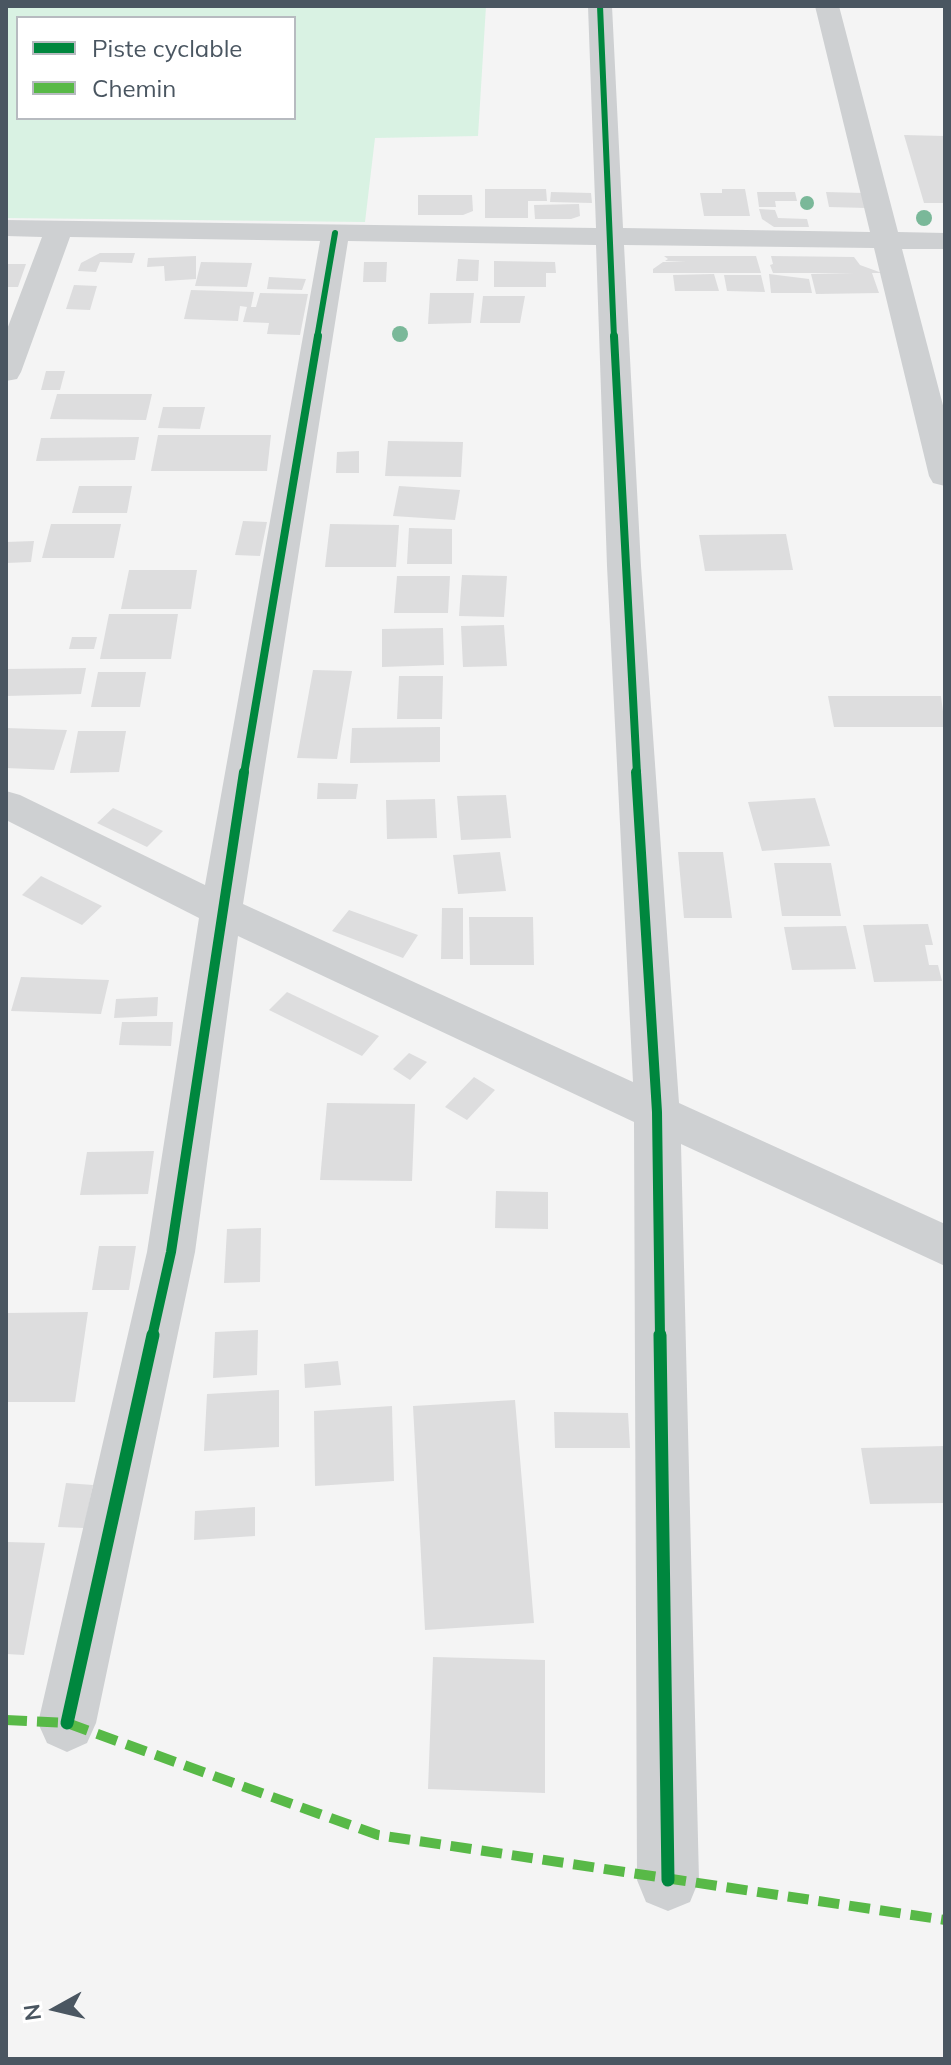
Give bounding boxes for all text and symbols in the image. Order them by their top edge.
legend [16,16,296,120]
text: Piste cyclable [92,33,242,63]
text: Chemin [92,73,176,103]
north arrow [16,1969,96,2049]
text: N [17,2002,47,2023]

